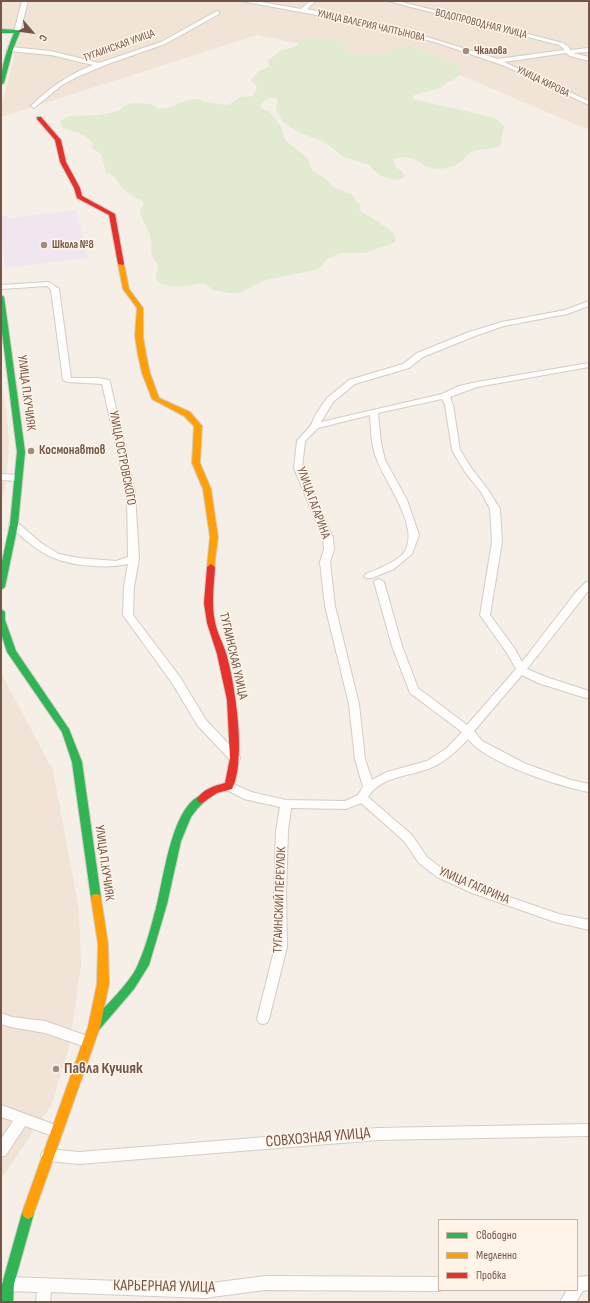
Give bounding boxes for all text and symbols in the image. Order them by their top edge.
street label: ВОДОПРОВОДНАЯ УЛИЦА [434,6,528,42]
street label: УЛИЦА ВАЛЕРИЯ ЧАПТЫНОВА [316,7,426,45]
north arrow [12,12,52,52]
street label: ТУГАИНСКАЯ УЛИЦА [81,27,157,65]
text: С [36,32,50,43]
place label: Чкалова [474,44,507,58]
marker: Чкалова [461,46,471,56]
street label: УЛИЦА КИРОВА [515,64,571,100]
place label: Школа №8 [52,238,94,252]
marker: Школа №8 [39,240,49,250]
street label: УЛИЦА П.КУЧИЯК [14,354,38,432]
street label: УЛИЦА ОСТРОВСКОГО [105,409,139,507]
place label: Космонавтов [39,443,105,459]
marker: Космонавтов [26,446,36,456]
street label: УЛИЦА ГАГАРИНА [293,465,333,541]
street label: ТУГАИНСКАЯ УЛИЦА [215,611,251,701]
street label: УЛИЦА П.КУЧИЯК [91,824,117,902]
street label: ТУГАИНСКИЙ ПЕРЕУЛОК [270,847,290,953]
street label: УЛИЦА ГАГАРИНА [436,864,512,908]
place label: Павла Кучияк [64,1059,143,1079]
marker: Павла Кучияк [51,1064,61,1074]
street label: СОВХОЗНАЯ УЛИЦА [265,1124,371,1152]
legend [438,1219,578,1291]
text: Свободно [476,1228,517,1243]
text: Медленно [476,1248,517,1263]
text: Пробка [476,1268,506,1283]
street label: КАРЬЕРНАЯ УЛИЦА [113,1277,215,1297]

